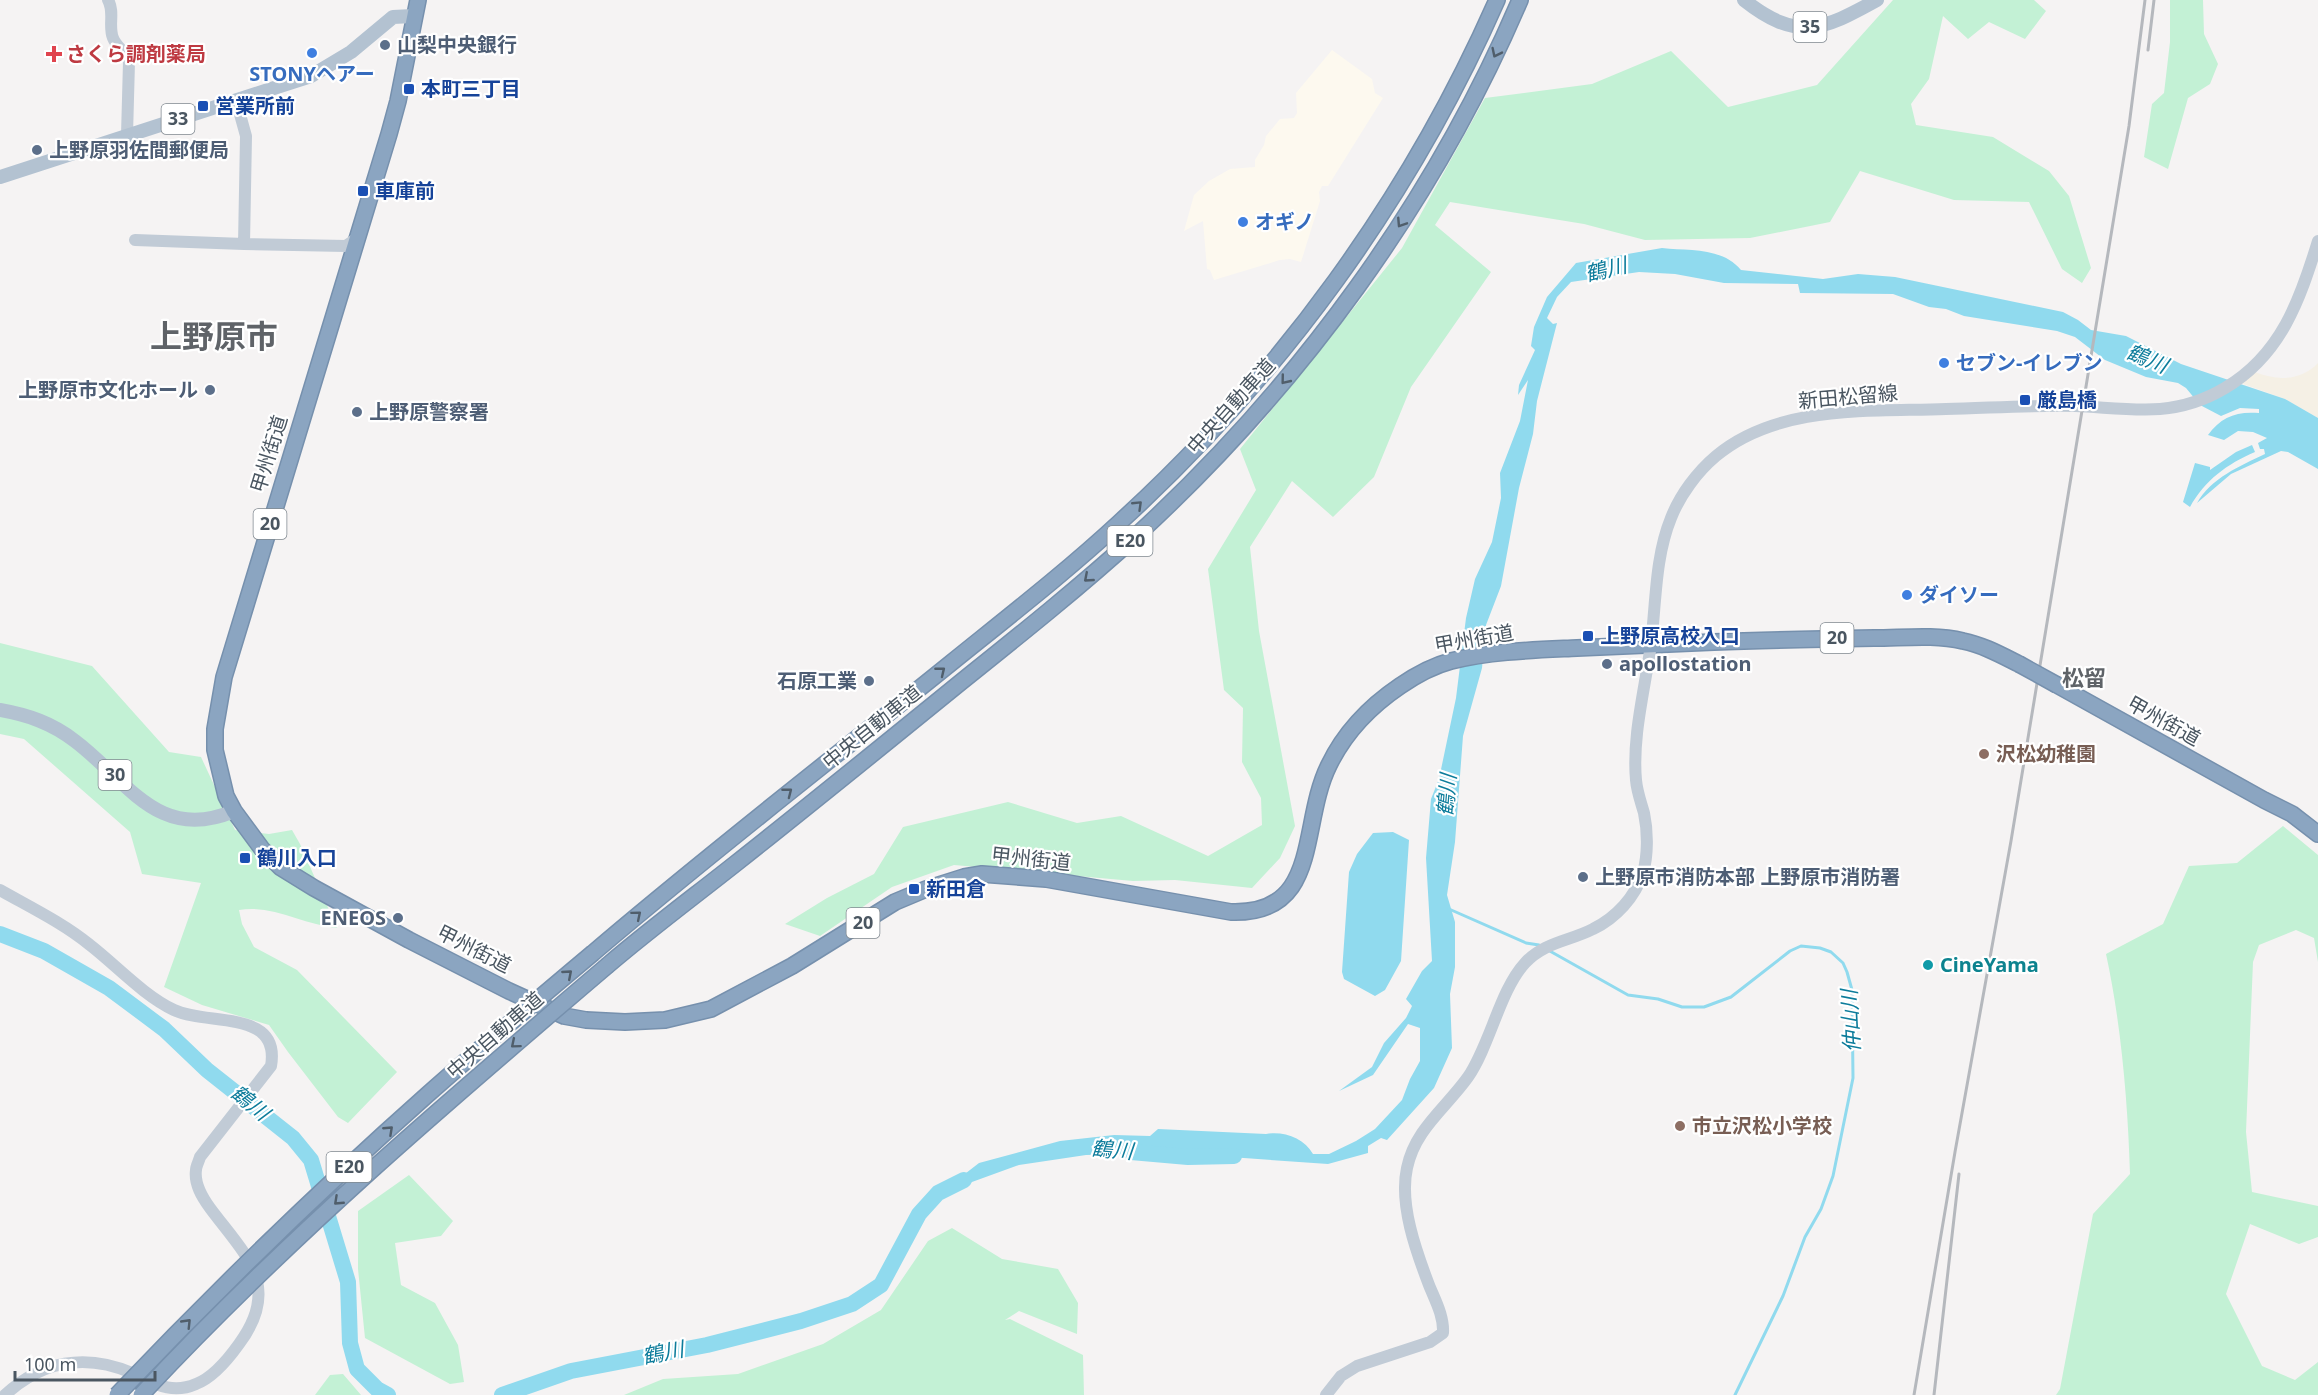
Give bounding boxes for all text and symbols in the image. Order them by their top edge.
road number: 35 [1794,12,1826,42]
place label: 山梨中央銀行 [397,31,517,58]
marker: 山梨中央銀行 [378,38,392,52]
place label: さくら調剤薬局 [66,40,206,67]
marker: STONYヘアー [305,46,319,60]
marker: さくら調剤薬局 [47,47,61,61]
one-way arrow [1492,47,1503,58]
place label: STONYヘアー [249,60,375,87]
place label: 本町三丁目 [421,75,521,102]
marker: 本町三丁目 [402,82,416,96]
place label: 営業所前 [215,92,295,119]
marker: 営業所前 [196,99,210,113]
road number: 33 [162,104,195,134]
place label: 上野原羽佐間郵便局 [49,136,229,163]
marker: 上野原羽佐間郵便局 [30,143,44,157]
place label: 車庫前 [375,177,435,204]
marker: 車庫前 [356,184,370,198]
place label: オギノ [1255,208,1314,235]
marker: オギノ [1236,215,1250,229]
one-way arrow [1396,217,1408,227]
water label: 鶴川 [1582,250,1631,288]
district label: 上野原市 [150,314,278,357]
water label: 鶴川 [2123,337,2174,380]
place label: セブン-イレブン [1956,349,2102,376]
street label: 中央自動車道 [1180,352,1281,459]
marker: セブン-イレブン [1937,356,1951,370]
one-way arrow [1281,373,1292,384]
place label: 上野原市文化ホール [18,376,198,403]
street label: 新田松留線 [1797,379,1899,414]
marker: 上野原市文化ホール [203,383,217,397]
place label: 厳島橋 [2037,386,2097,413]
marker: 厳島橋 [2018,393,2032,407]
place label: 上野原警察署 [369,398,489,425]
marker: 上野原警察署 [350,405,364,419]
street label: 甲州街道 [244,412,293,496]
one-way arrow [1131,501,1142,512]
road number: 20 [254,509,286,539]
road number: E20 [1108,526,1152,556]
one-way arrow [1084,571,1095,582]
place label: ダイソー [1919,581,1999,608]
marker: ダイソー [1900,588,1914,602]
street label: 甲州街道 [1432,618,1516,659]
place label: 上野原高校入口 [1600,622,1740,649]
road number: 20 [1820,623,1854,653]
marker: 上野原高校入口 [1581,629,1595,643]
place label: apollostation [1619,650,1751,677]
marker: apollostation [1600,657,1614,671]
district label: 松留 [2062,662,2106,692]
place label: 石原工業 [777,667,857,694]
one-way arrow [934,667,945,678]
marker: 石原工業 [862,674,876,688]
street label: 中央自動車道 [817,678,927,775]
street label: 甲州街道 [2123,689,2206,752]
place label: 沢松幼稚園 [1996,740,2096,767]
marker: 沢松幼稚園 [1977,747,1991,761]
road number: 30 [98,760,132,790]
water label: 鶴川 [1430,771,1462,817]
one-way arrow [782,788,793,799]
street label: 甲州街道 [990,841,1072,876]
place label: 鶴川入口 [257,844,337,871]
marker: 鶴川入口 [238,851,252,865]
place label: 上野原市消防本部 上野原市消防署 [1595,863,1900,890]
marker: 上野原市消防本部 上野原市消防署 [1576,870,1590,884]
place label: 新田倉 [926,875,986,902]
marker: 新田倉 [907,882,921,896]
place label: ENEOS [321,904,386,931]
road number: 20 [846,908,880,938]
marker: ENEOS [391,911,405,925]
one-way arrow [630,911,641,922]
street label: 甲州街道 [432,918,516,979]
place label: CineYama [1940,951,2039,978]
marker: CineYama [1921,958,1935,972]
one-way arrow [561,970,572,981]
street label: 中央自動車道 [441,985,549,1084]
water label: 仲山川 [1834,987,1866,1053]
one-way arrow [511,1037,522,1048]
water label: 鶴川 [225,1078,277,1128]
place label: 市立沢松小学校 [1692,1112,1832,1139]
marker: 市立沢松小学校 [1673,1119,1687,1133]
one-way arrow [382,1126,393,1137]
water label: 鶴川 [1090,1133,1136,1165]
road number: E20 [326,1152,372,1182]
one-way arrow [335,1194,346,1205]
one-way arrow [180,1319,191,1330]
water label: 鶴川 [640,1334,688,1370]
scale bar [15,1344,154,1382]
text: 100 m [24,1352,76,1376]

